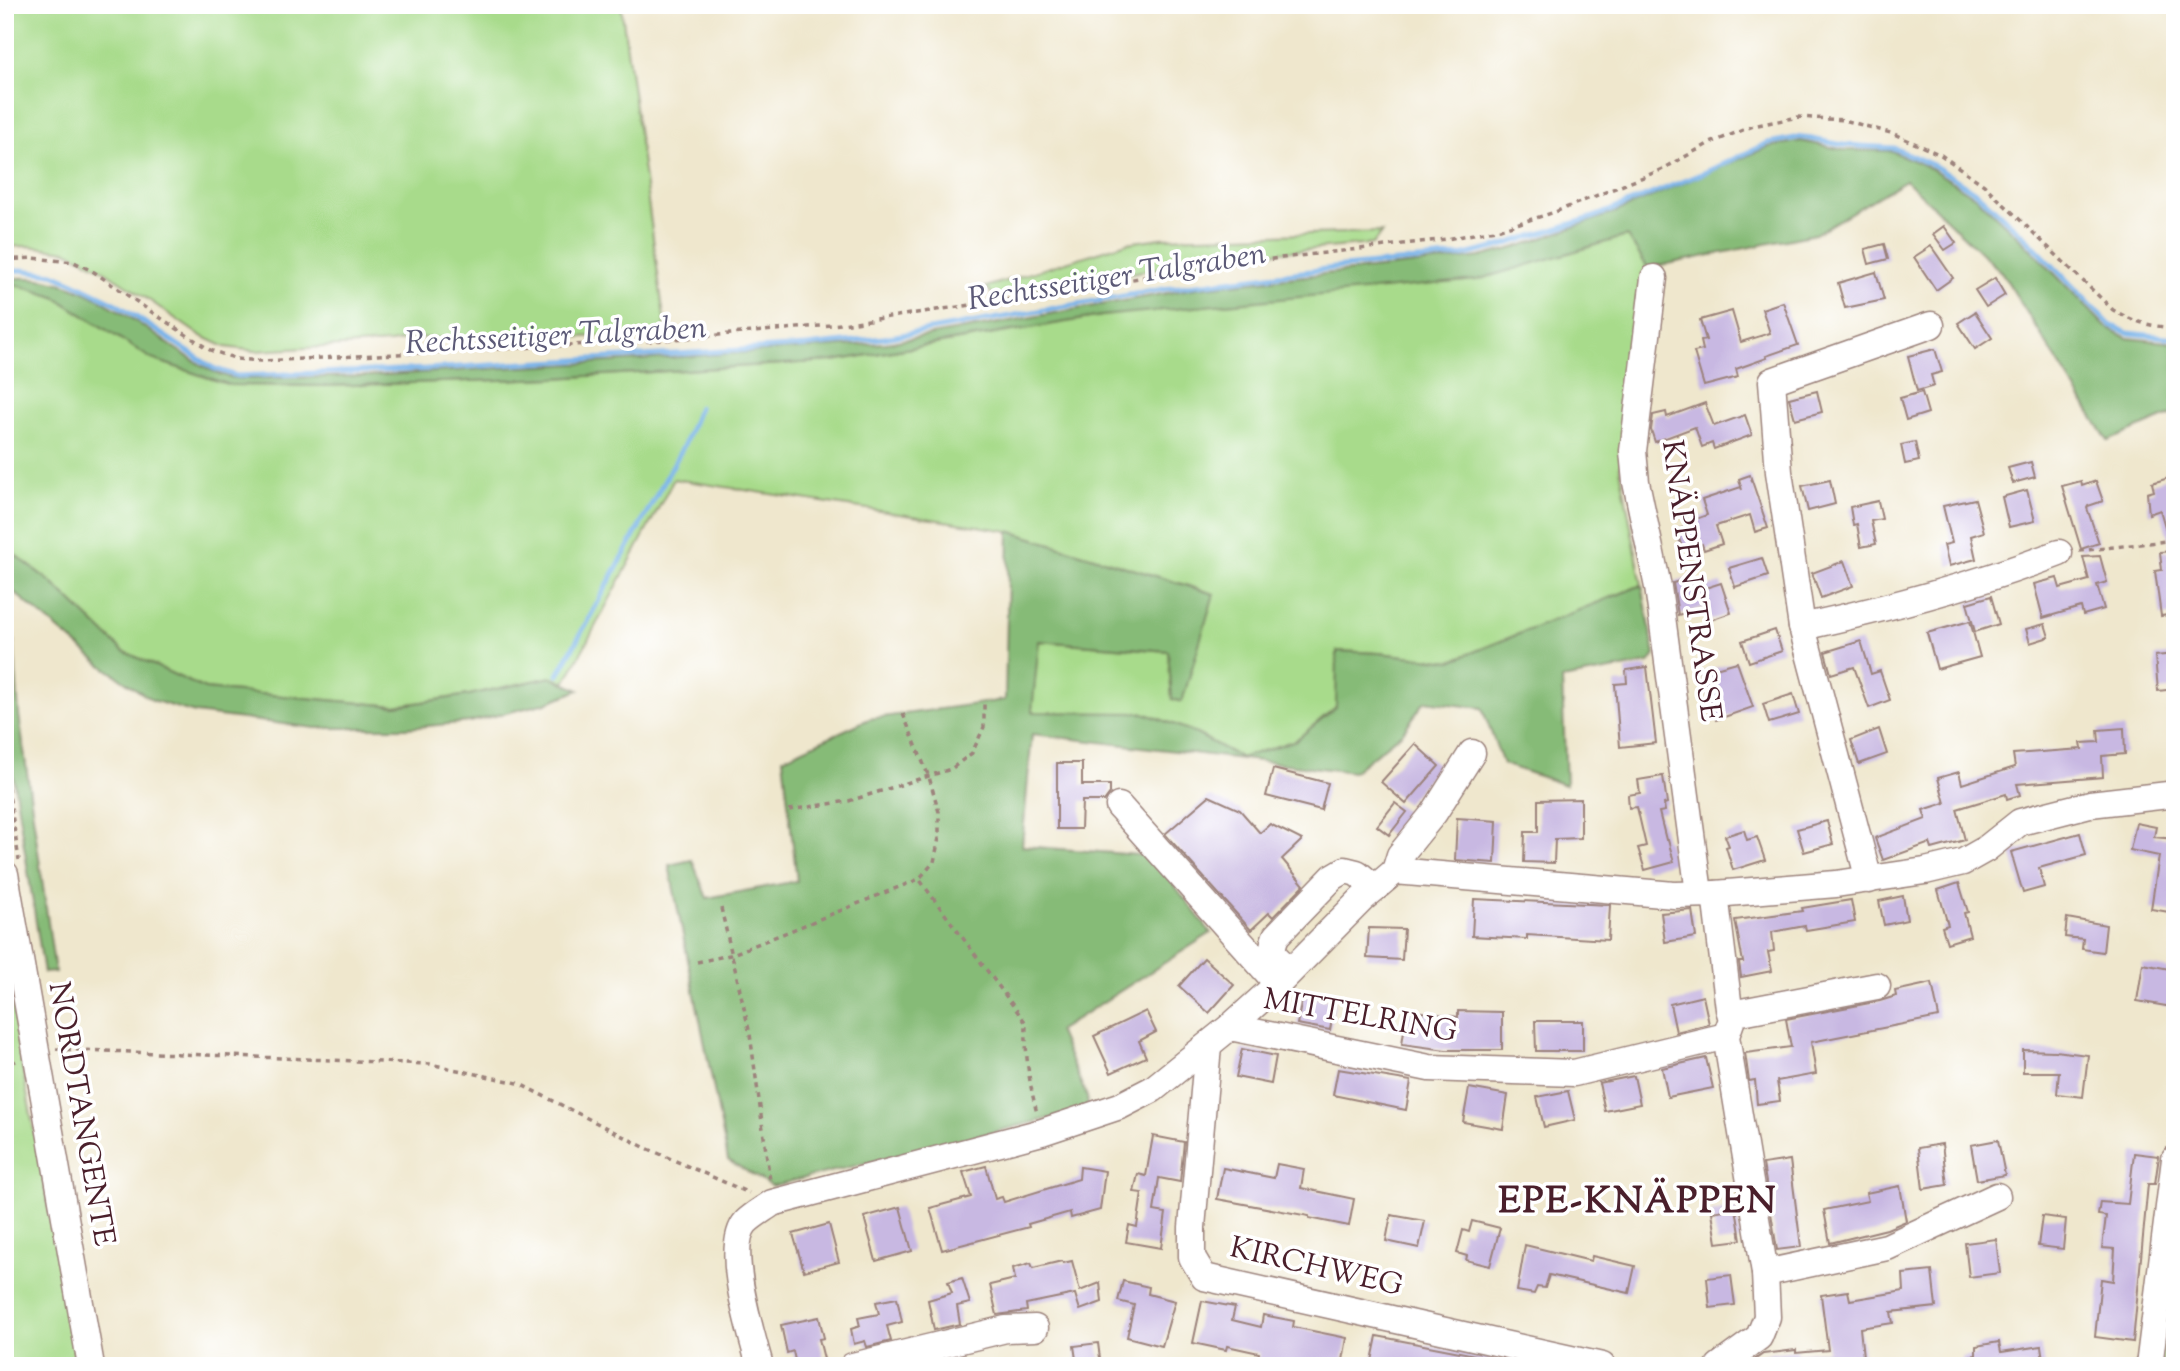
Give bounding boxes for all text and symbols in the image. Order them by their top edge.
water label: Rechtsseitiger Talgraben [964,232,1270,324]
water label: Rechtsseitiger Talgraben [404,306,708,368]
street label: KNÄPPENSTRASSE [1649,437,1731,725]
street label: NORDTANGENTE [36,979,124,1249]
street label: MITTELRING [1260,979,1460,1055]
district label: EPE-KNÄPPEN [1498,1176,1778,1230]
street label: KIRCHWEG [1225,1227,1407,1309]

